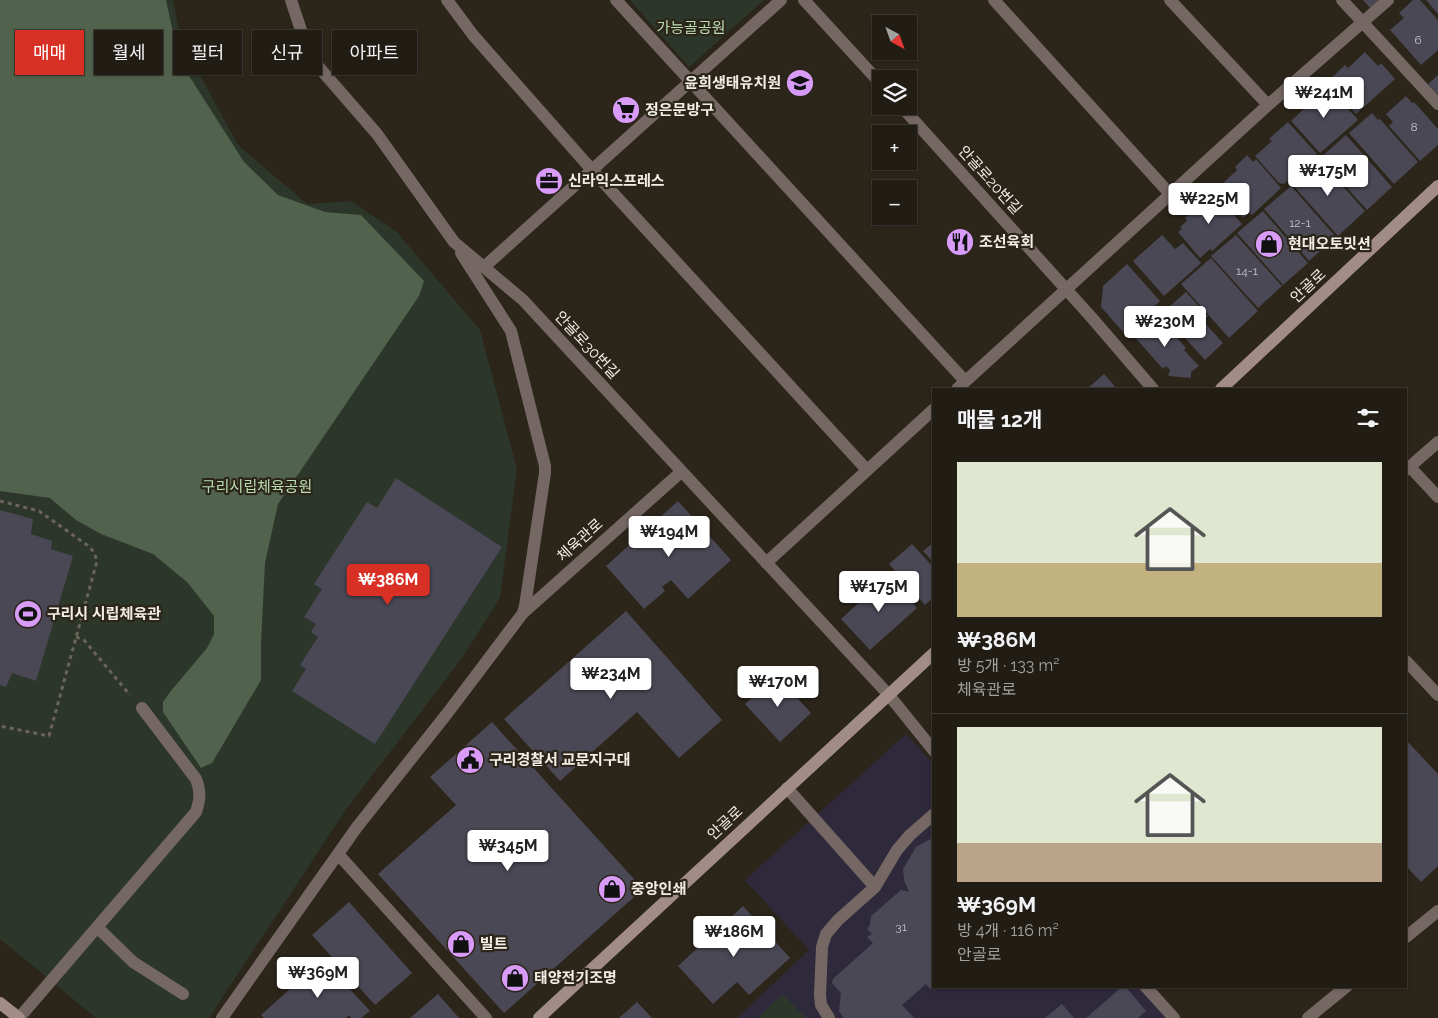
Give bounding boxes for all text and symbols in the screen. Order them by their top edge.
north arrow [872,15,918,60]
map controls [872,15,917,225]
park label: 가능골공원 [656,19,726,37]
chip: 매매 [15,30,84,75]
chip: 월세 [94,30,163,75]
chip: 필터 [173,30,242,75]
chip: 신규 [252,30,322,75]
chip: 아파트 [332,30,417,75]
house number: 6 [1414,33,1422,47]
school or university icon: 윤희생태유치원 [785,68,815,98]
button: layers [872,70,917,115]
place label: 윤희생태유치원 [684,74,781,92]
pin: ₩241M [1289,76,1359,119]
text: ₩241M [1295,83,1353,102]
supermarket icon: 정은문방구 [611,95,641,125]
place label: 정은문방구 [645,101,714,119]
house number: 8 [1410,120,1418,134]
button: + [872,125,917,170]
street label: 안골로20번길 [955,142,1025,218]
pin: ₩175M [1293,154,1363,197]
text: ₩175M [1299,161,1357,180]
office icon: 신라익스프레스 [534,166,564,196]
place label: 신라익스프레스 [568,172,665,190]
button: − [872,180,917,225]
pin: ₩225M [1174,182,1244,225]
text: ₩225M [1179,189,1239,208]
house number: 12-1 [1289,216,1311,230]
restaurant icon: 조선육회 [945,227,975,257]
shop icon: 현대오토밋션 [1254,229,1284,259]
place label: 조선육회 [979,233,1034,251]
place label: 현대오토밋션 [1288,235,1371,253]
house number: 14-1 [1236,264,1258,278]
street label: 안골로 [1287,265,1329,307]
pin: ₩230M [1130,306,1200,348]
street label: 안골로30번길 [551,307,623,383]
text: ₩230M [1135,312,1195,331]
icon: filters [1354,404,1382,432]
text: 매물 12개 [957,407,1042,432]
park label: 구리시립체육공원 [202,478,312,496]
icon: home [1125,494,1215,584]
street label: 체육관로 [553,515,607,565]
pin: ₩194M [634,516,704,558]
text: ₩194M [640,522,698,541]
pin: ₩386M [353,564,423,606]
text: ₩386M [358,570,418,589]
pin: ₩175M [844,570,914,613]
text: ₩175M [850,577,908,596]
sports icon: 구리시 시립체육관 [13,599,43,629]
place label: 구리시 시립체육관 [47,605,161,623]
text: ₩386M [957,627,1036,652]
text: 방 5개 · 133 m² [957,656,1059,675]
pin: ₩234M [576,658,646,700]
text: ₩234M [581,664,641,683]
pin: ₩170M [743,666,813,708]
text: ₩170M [749,672,807,691]
text: 체육관로 [957,680,1016,699]
public building icon: 구리경찰서 교문지구대 [455,745,485,775]
place label: 구리경찰서 교문지구대 [489,751,631,769]
icon: home [1125,760,1215,850]
street label: 안골로 [704,802,746,844]
pin: ₩345M [473,830,543,872]
text: ₩345M [478,836,538,855]
shop icon: 중앙인쇄 [597,874,627,904]
place label: 중앙인쇄 [631,880,686,898]
text: ₩369M [957,892,1036,917]
pin: ₩186M [699,916,769,958]
house number: 31 [895,920,907,934]
text: 방 4개 · 116 m² [957,921,1059,940]
text: ₩186M [704,922,764,941]
shop icon: 빌트 [446,929,476,959]
place label: 빌트 [480,935,508,953]
text: 안골로 [957,945,1001,964]
pin: ₩369M [283,956,353,999]
text: ₩369M [288,963,348,982]
shop icon: 태양전기조명 [500,963,530,993]
place label: 태양전기조명 [534,969,617,987]

